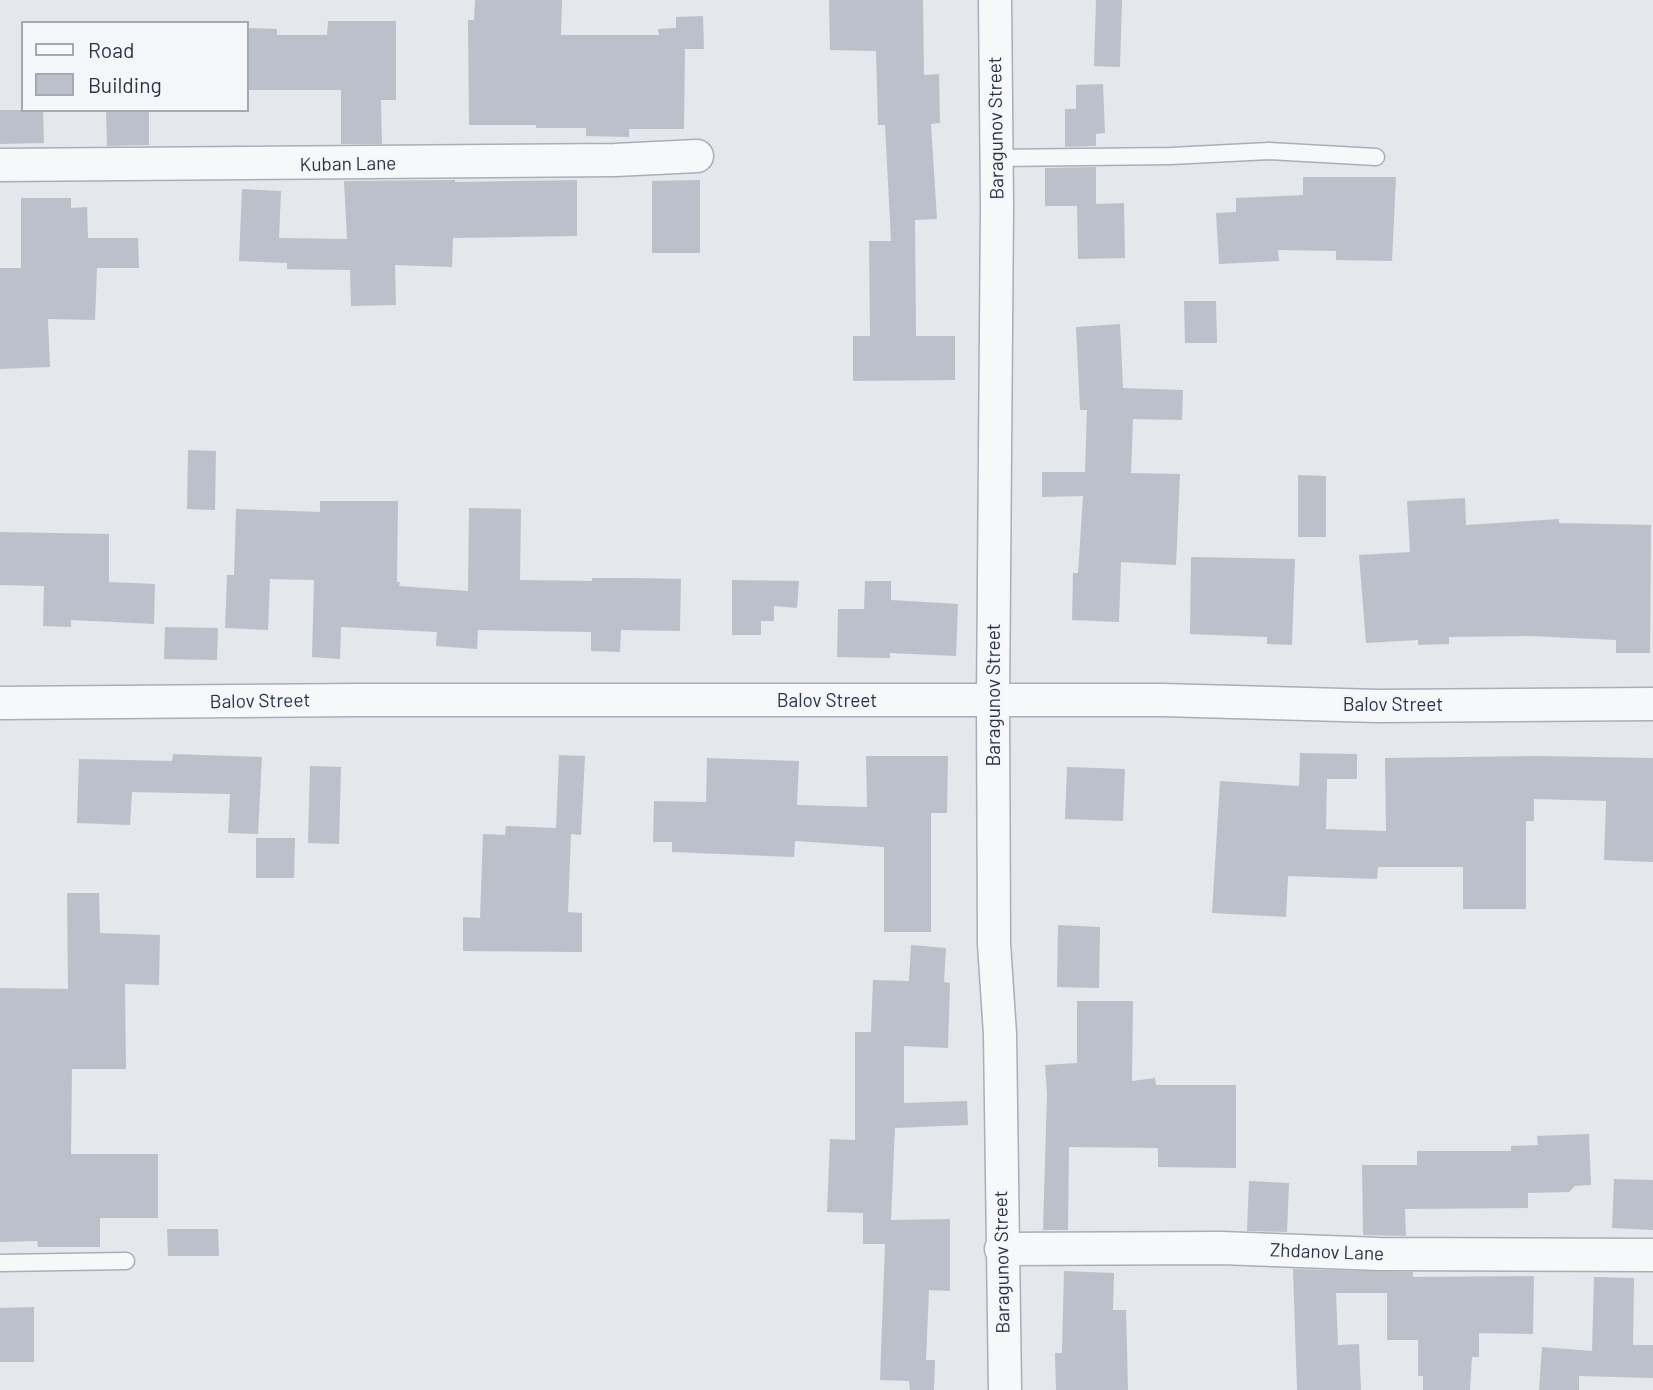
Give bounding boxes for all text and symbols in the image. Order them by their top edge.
legend [21,21,248,112]
text: Road [88,37,134,62]
street label: Baragunov Street [983,56,1009,200]
text: Building [88,72,162,97]
street label: Kuban Lane [299,152,397,176]
street label: Baragunov Street [983,623,1005,767]
street label: Balov Street [210,689,310,713]
street label: Balov Street [777,690,877,712]
street label: Balov Street [1343,694,1443,716]
street label: Baragunov Street [989,1190,1015,1334]
street label: Zhdanov Lane [1270,1239,1384,1265]

